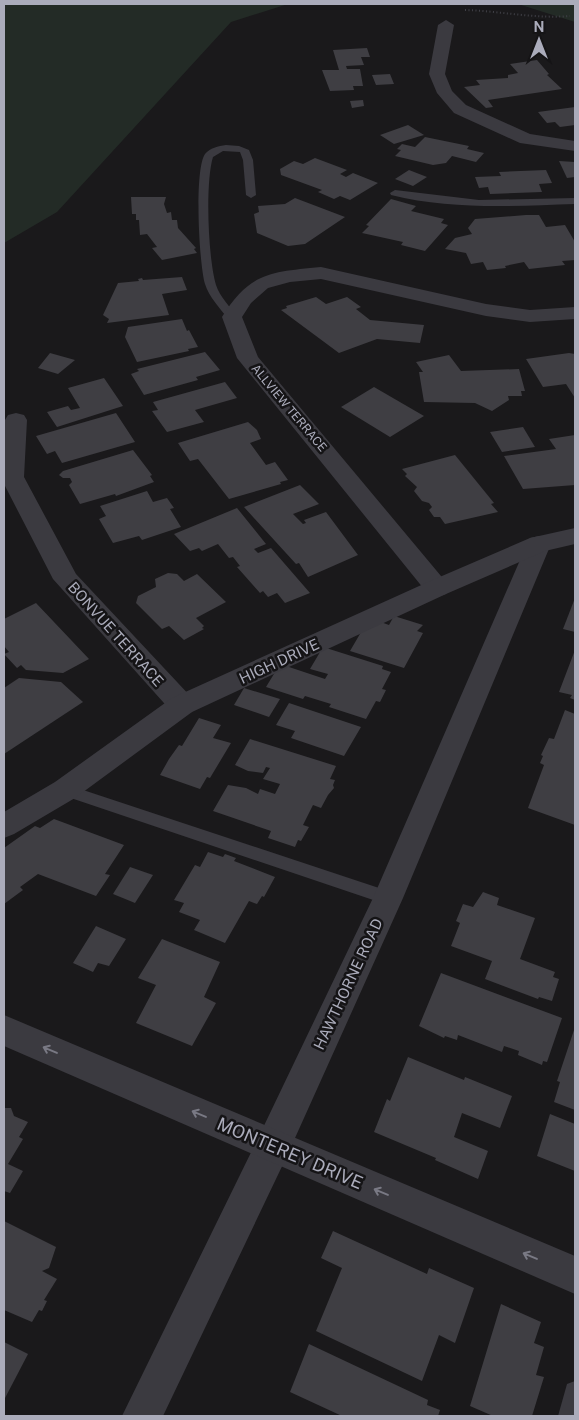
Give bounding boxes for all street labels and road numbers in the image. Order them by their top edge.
street label: ALLVIEW TERRACE [248,361,330,455]
street label: BONVUE TERRACE [65,578,167,690]
street label: HIGH DRIVE [236,635,322,687]
street label: HAWTHORNE ROAD [310,916,386,1052]
street label: MONTEREY DRIVE [214,1113,366,1193]

